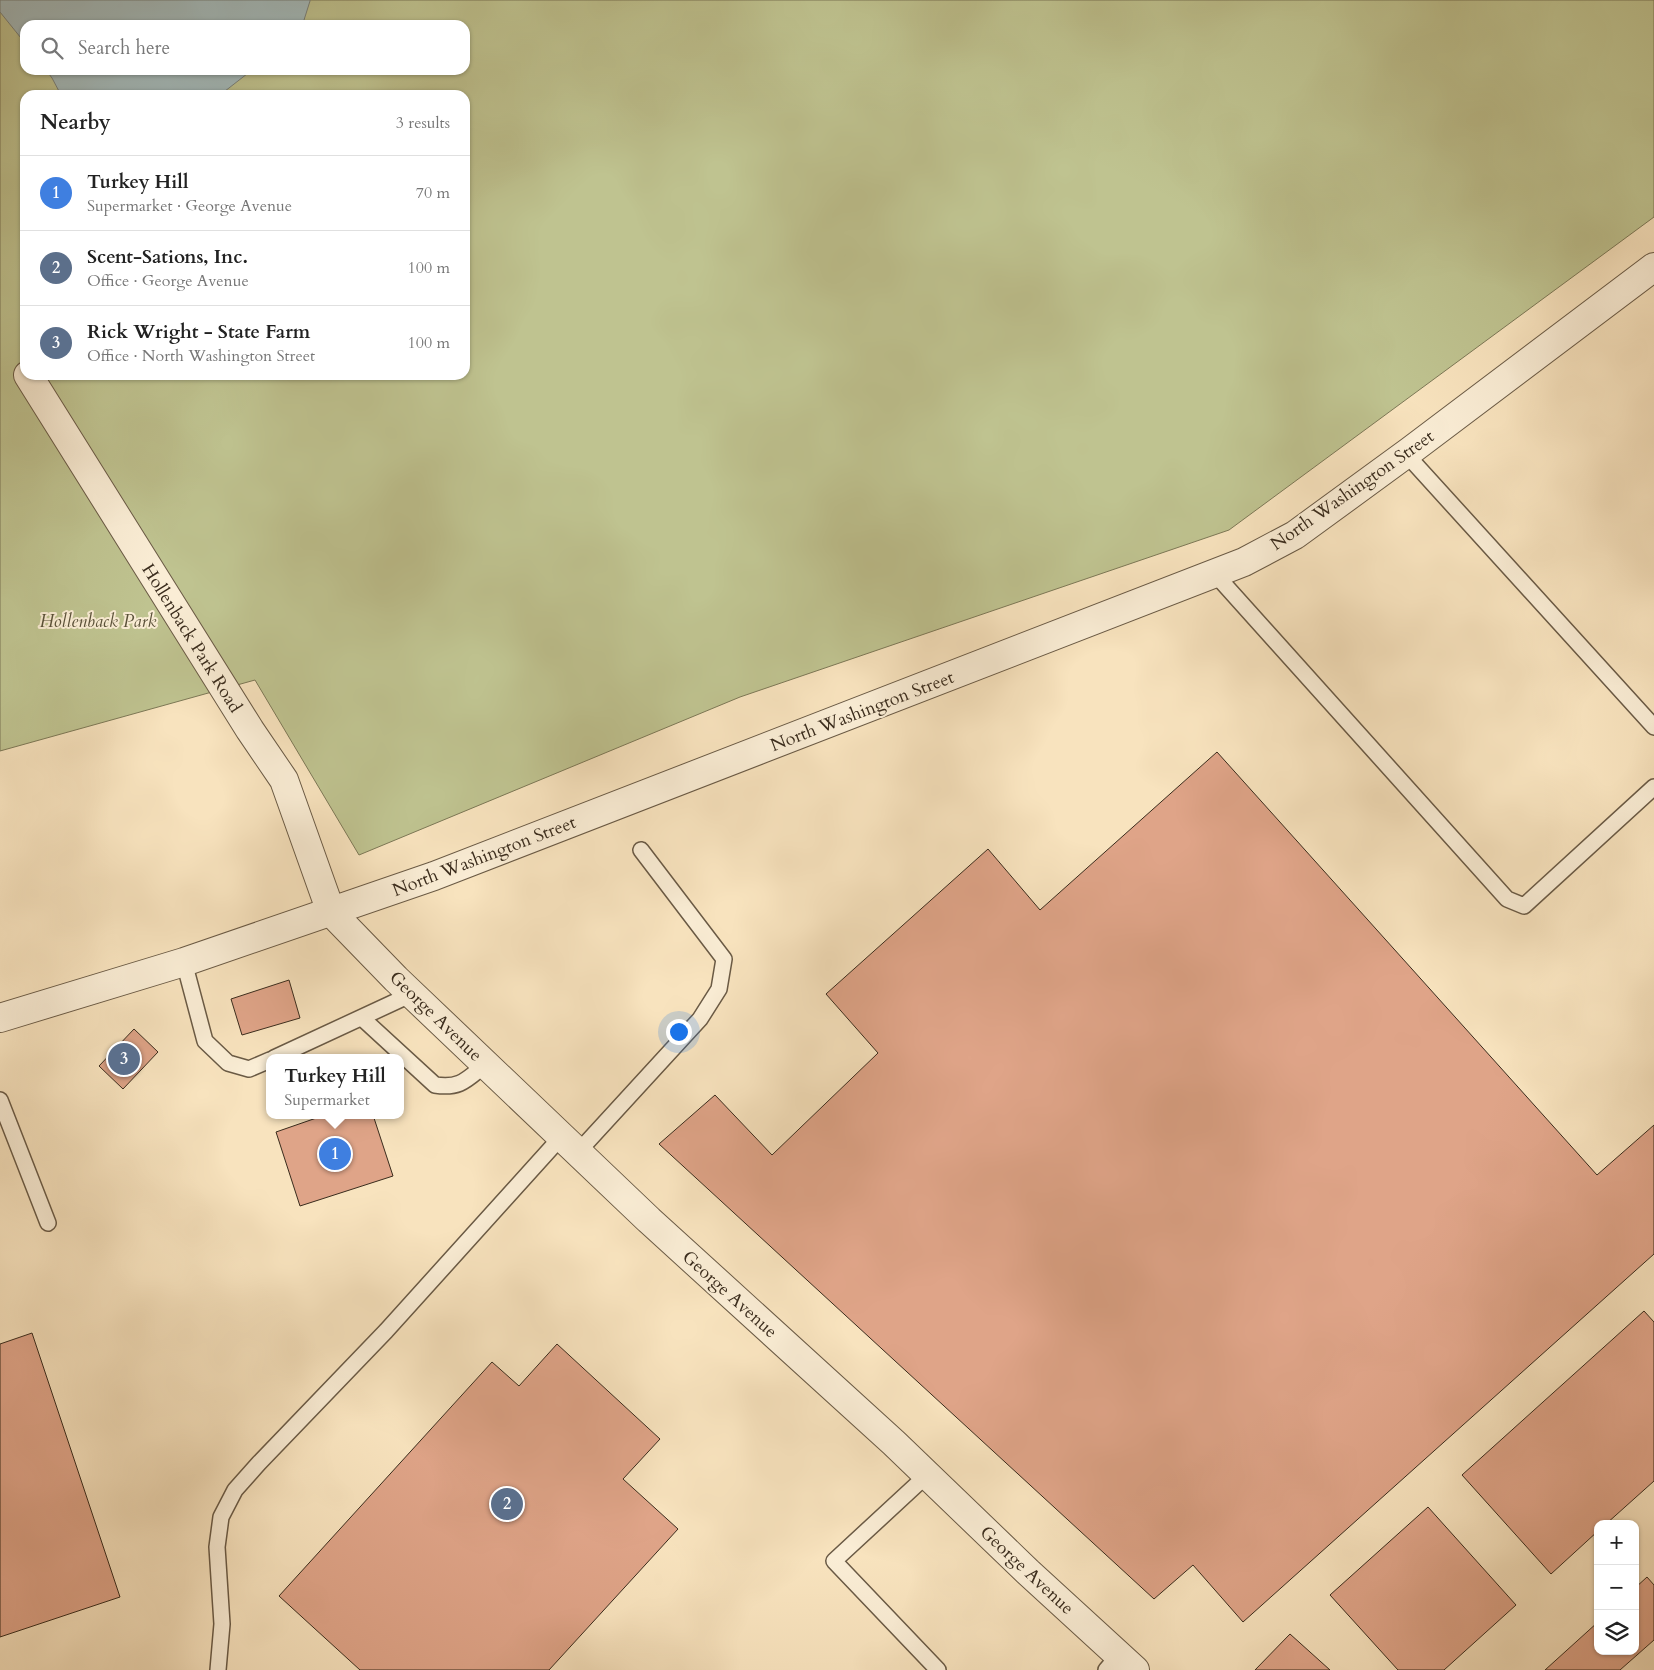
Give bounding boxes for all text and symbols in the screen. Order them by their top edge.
search box [20,20,470,75]
icon: search [38,34,66,62]
text: Search here [78,35,170,61]
text: Nearby [40,108,111,137]
text: 3 results [396,112,450,134]
text: Turkey Hill [87,169,188,195]
text: 1 [52,182,60,204]
text: 70 m [416,182,450,204]
text: Supermarket · George Avenue [87,195,292,217]
text: Scent-Sations, Inc. [87,244,248,270]
text: 2 [52,257,60,279]
text: 100 m [408,257,450,279]
text: Office · George Avenue [87,270,249,292]
text: Rick Wright - State Farm [87,319,310,345]
text: 3 [52,332,60,354]
text: 100 m [408,332,450,354]
text: Office · North Washington Street [87,345,315,367]
street label: North Washington Street [1265,424,1439,557]
street label: Hollenback Park Road [136,559,248,718]
park label: Hollenback Park [40,609,157,634]
street label: North Washington Street [767,665,958,758]
street label: North Washington Street [389,810,580,903]
street label: George Avenue [384,966,488,1067]
your location [666,1019,692,1045]
pin: 3 [108,1040,140,1078]
popup [266,1054,404,1119]
text: Turkey Hill [284,1063,386,1089]
text: Supermarket [284,1089,370,1111]
pin: 1 [319,1135,351,1173]
street label: George Avenue [677,1245,783,1344]
pin: 2 [491,1485,523,1523]
street label: George Avenue [974,1520,1079,1620]
map controls [1594,1520,1639,1655]
button: + [1594,1520,1639,1565]
button: − [1594,1565,1639,1610]
button: layers [1594,1610,1639,1655]

